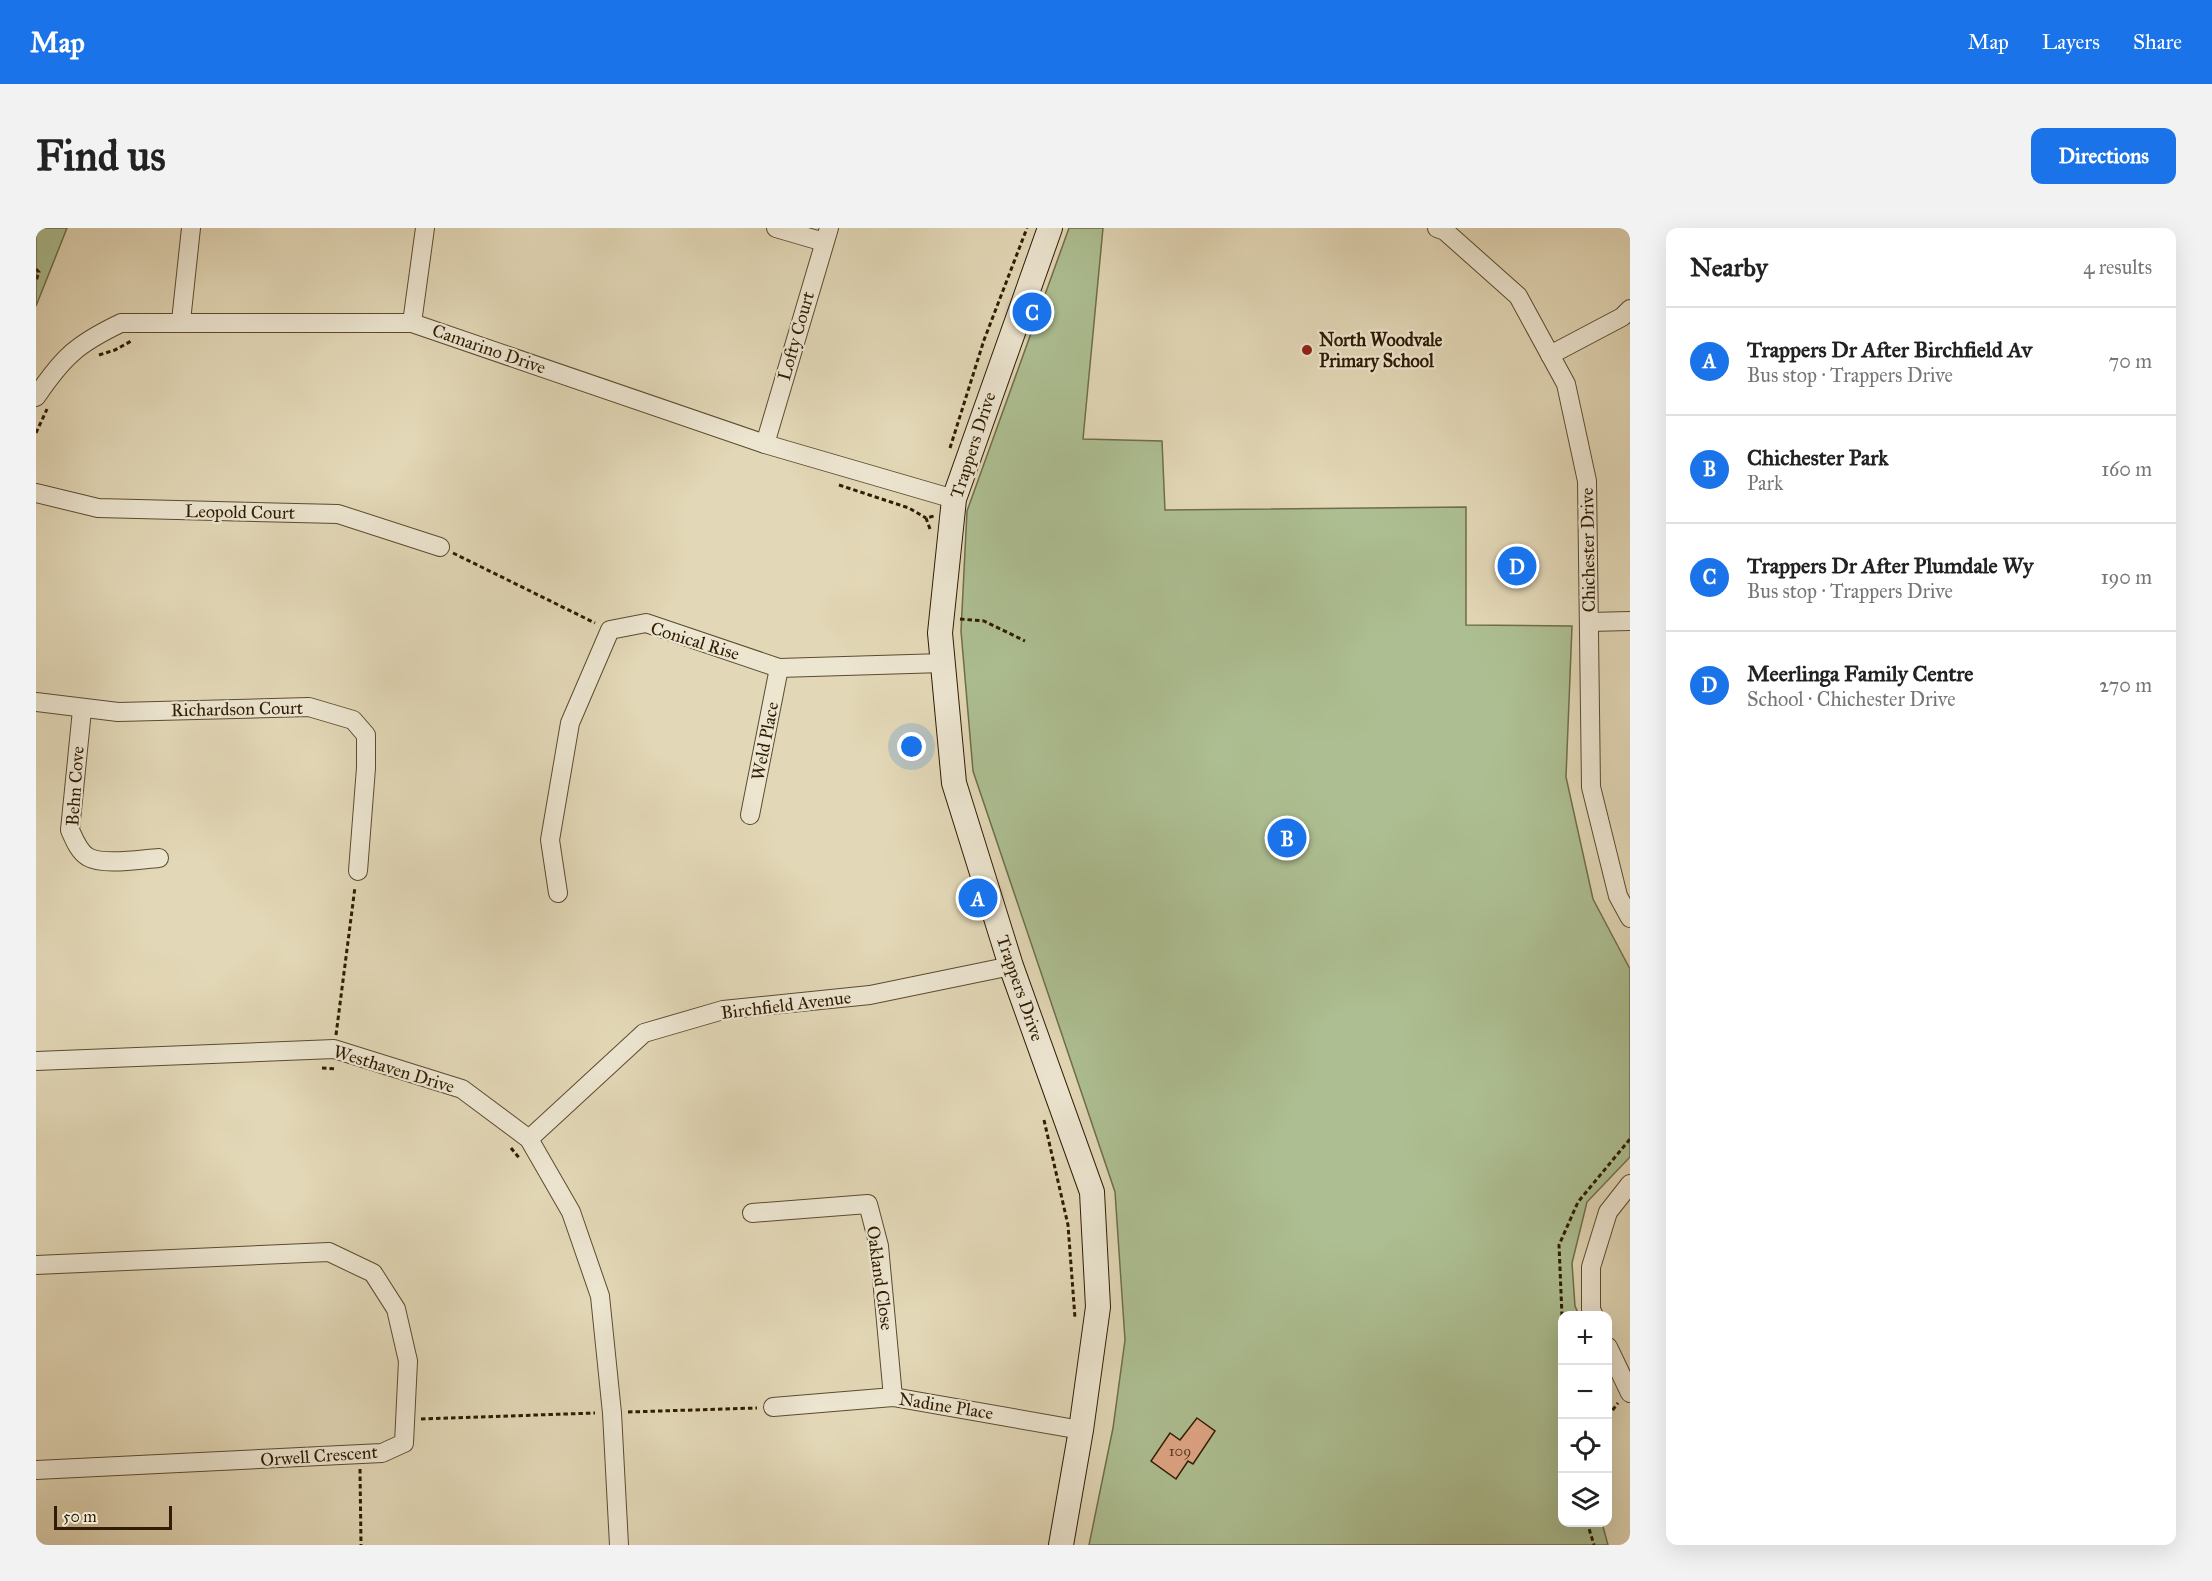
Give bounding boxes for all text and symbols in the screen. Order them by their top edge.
text: Map [30,25,85,60]
text: Map [1968,29,2009,55]
text: Layers [2042,29,2100,55]
text: Share [2133,29,2182,55]
button: Directions [2031,128,2176,184]
text: Find us [36,130,166,182]
text: Nearby [1690,251,1768,283]
text: 4 results [2083,255,2152,279]
street label: Lofty Court [773,288,819,383]
pin: C [1012,290,1052,334]
street label: Camarino Drive [429,319,549,379]
place label: North Woodvale Primary School [1319,329,1443,373]
text: Trappers Dr After Birchfield Av [1747,336,2032,363]
marker: North Woodvale Primary School [1300,343,1314,357]
text: A [1703,349,1716,373]
text: 70 m [2109,349,2152,373]
text: Bus stop · Trappers Drive [1747,363,1953,387]
street label: Trappers Drive [945,389,1001,501]
text: Chichester Park [1747,444,1889,471]
text: B [1703,457,1716,481]
text: 160 m [2101,457,2152,481]
text: Park [1747,471,1783,495]
street label: Chichester Drive [1576,487,1600,613]
street label: Leopold Court [185,500,296,524]
pin: D [1498,544,1536,588]
text: Trappers Dr After Plumdale Wy [1747,552,2033,579]
text: C [1703,565,1716,589]
text: 190 m [2101,565,2152,589]
text: Bus stop · Trappers Drive [1747,579,1953,603]
street label: Conical Rise [648,617,742,665]
text: Meerlinga Family Centre [1747,660,1973,687]
text: D [1702,673,1717,697]
text: 270 m [2099,673,2152,697]
text: School · Chichester Drive [1747,687,1956,711]
street label: Richardson Court [171,697,304,721]
street label: Weld Place [747,700,783,782]
your location [897,732,926,761]
street label: Behn Cove [61,745,89,827]
pin: B [1268,816,1306,860]
pin: A [958,876,998,920]
street label: Trappers Drive [992,932,1048,1044]
street label: Birchfield Avenue [720,986,852,1024]
street label: Westhaven Drive [331,1040,457,1098]
street label: Oakland Close [862,1224,898,1332]
map controls [1558,1311,1612,1527]
button: + [1558,1311,1612,1365]
button: − [1558,1365,1612,1419]
street label: Nadine Place [897,1388,995,1424]
button: locate [1558,1419,1612,1473]
street label: Orwell Crescent [260,1441,379,1471]
house number: 109 [1169,1442,1191,1460]
button: layers [1558,1473,1612,1527]
scale bar [54,1503,172,1530]
text: 50 m [63,1507,97,1526]

